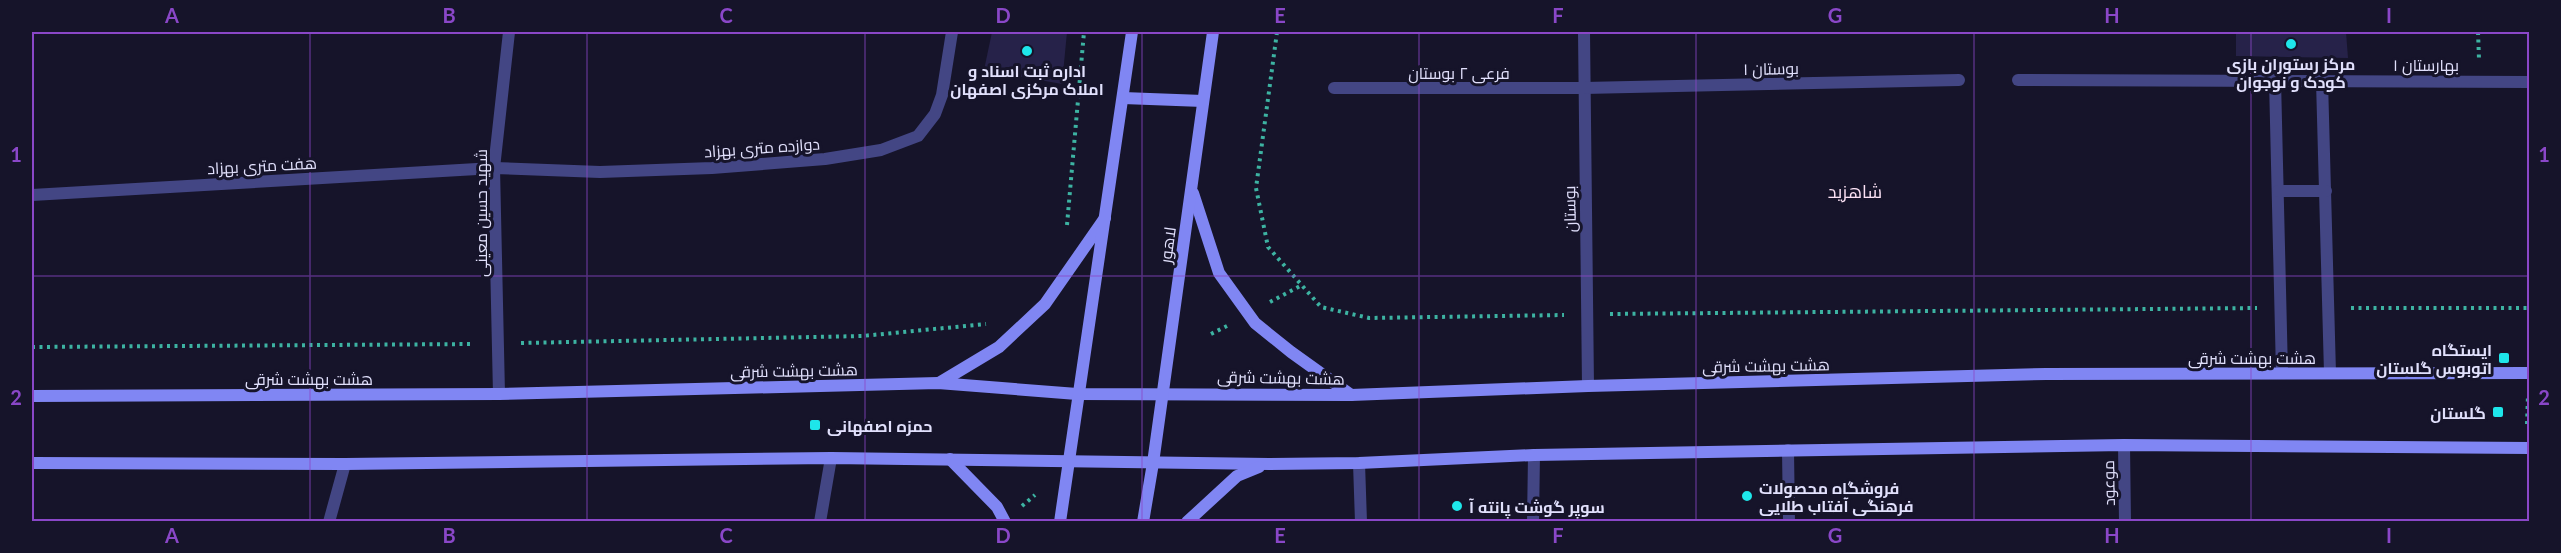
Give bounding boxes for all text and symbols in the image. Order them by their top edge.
text: A [164,3,179,27]
text: B [442,3,456,27]
text: C [719,3,733,27]
text: D [995,3,1011,27]
text: E [1274,3,1286,27]
text: F [1552,3,1564,27]
text: G [1828,3,1842,27]
text: H [2104,3,2120,27]
text: I [2386,3,2392,27]
marker: مرکز رستوران بازی کودک و نوجوان [2284,37,2298,51]
marker: اداره ثبت اسناد و املاک مرکزی اصفهان [1020,44,1034,58]
place label: مرکز رستوران بازی کودک و نوجوان [2227,54,2355,92]
street label: بهارستان ۱ [2393,55,2459,76]
street label: بوستان ۱ [1743,58,1799,80]
place label: اداره ثبت اسناد و املاک مرکزی اصفهان [950,61,1104,99]
street label: فرعی ۲ بوستان [1408,63,1510,84]
street label: دوازده متری بهزاد [703,133,821,163]
text: 1 [10,142,22,166]
text: 1 [2538,142,2550,166]
street label: شهید حسین معینی [471,149,492,277]
street label: هفت متری بهزاد [207,153,318,179]
district label: شاهزید [1828,180,1882,203]
street label: بوستان [1559,185,1581,233]
street label: لاهور [1155,226,1180,266]
place label: ایستگاه اتوبوس گلستان [2376,340,2492,378]
street label: هشت بهشت شرقی [2188,348,2316,369]
marker: ایستگاه اتوبوس گلستان [2497,351,2511,365]
street label: هشت بهشت شرقی [1702,354,1830,378]
street label: هشت بهشت شرقی [730,359,858,383]
street label: هشت بهشت شرقی [1217,366,1345,390]
street label: هشت بهشت شرقی [245,369,373,390]
text: 2 [10,385,22,409]
text: 2 [2538,385,2550,409]
place label: گلستان [2430,403,2486,423]
marker: گلستان [2491,405,2505,419]
place label: حمزه اصفهانی [827,416,933,436]
marker: حمزه اصفهانی [808,418,822,432]
street label: موعود [2098,460,2119,506]
place label: فروشگاه محصولات فرهنگی آفتاب طلایی [1759,478,1914,516]
marker: فروشگاه محصولات فرهنگی آفتاب طلایی [1740,489,1754,503]
place label: سوپر گوشت پانته آ [1468,497,1605,519]
marker: سوپر گوشت پانته آ [1450,499,1464,513]
text: A [164,523,179,547]
text: B [442,523,456,547]
text: C [719,523,733,547]
text: D [995,523,1011,547]
text: E [1274,523,1286,547]
text: F [1552,523,1564,547]
text: G [1828,523,1842,547]
text: H [2104,523,2120,547]
text: I [2386,523,2392,547]

